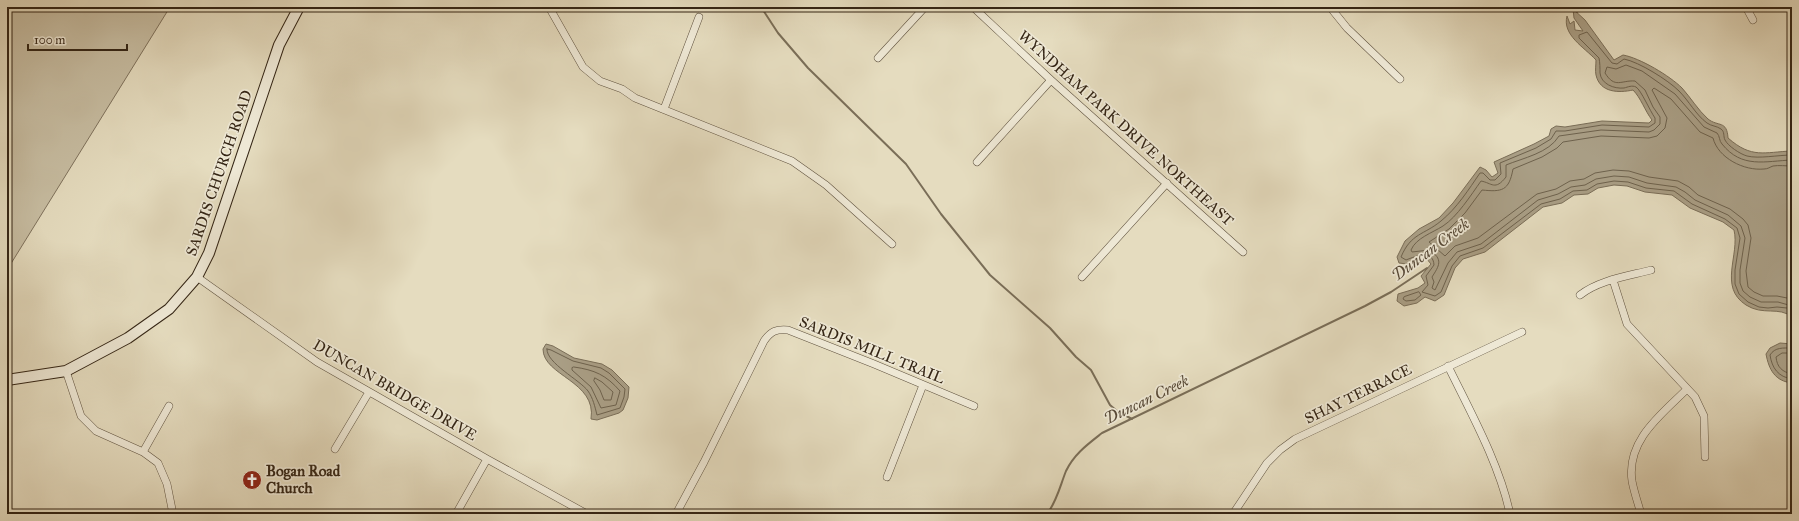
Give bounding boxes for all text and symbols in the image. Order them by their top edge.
scale bar [28,26,127,52]
street label: WYNDHAM PARK DRIVE NORTHEAST [1015,26,1237,230]
text: 100 m [34,33,65,47]
street label: SARDIS CHURCH ROAD [182,87,256,258]
water label: Duncan Creek [1388,214,1473,285]
street label: SARDIS MILL TRAIL [797,313,947,387]
street label: DUNCAN BRIDGE DRIVE [310,336,480,444]
street label: SHAY TERRACE [1302,360,1415,428]
water label: Duncan Creek [1101,371,1192,428]
place label: Bogan Road Church [266,462,341,497]
church icon: Bogan Road Church [241,469,263,491]

